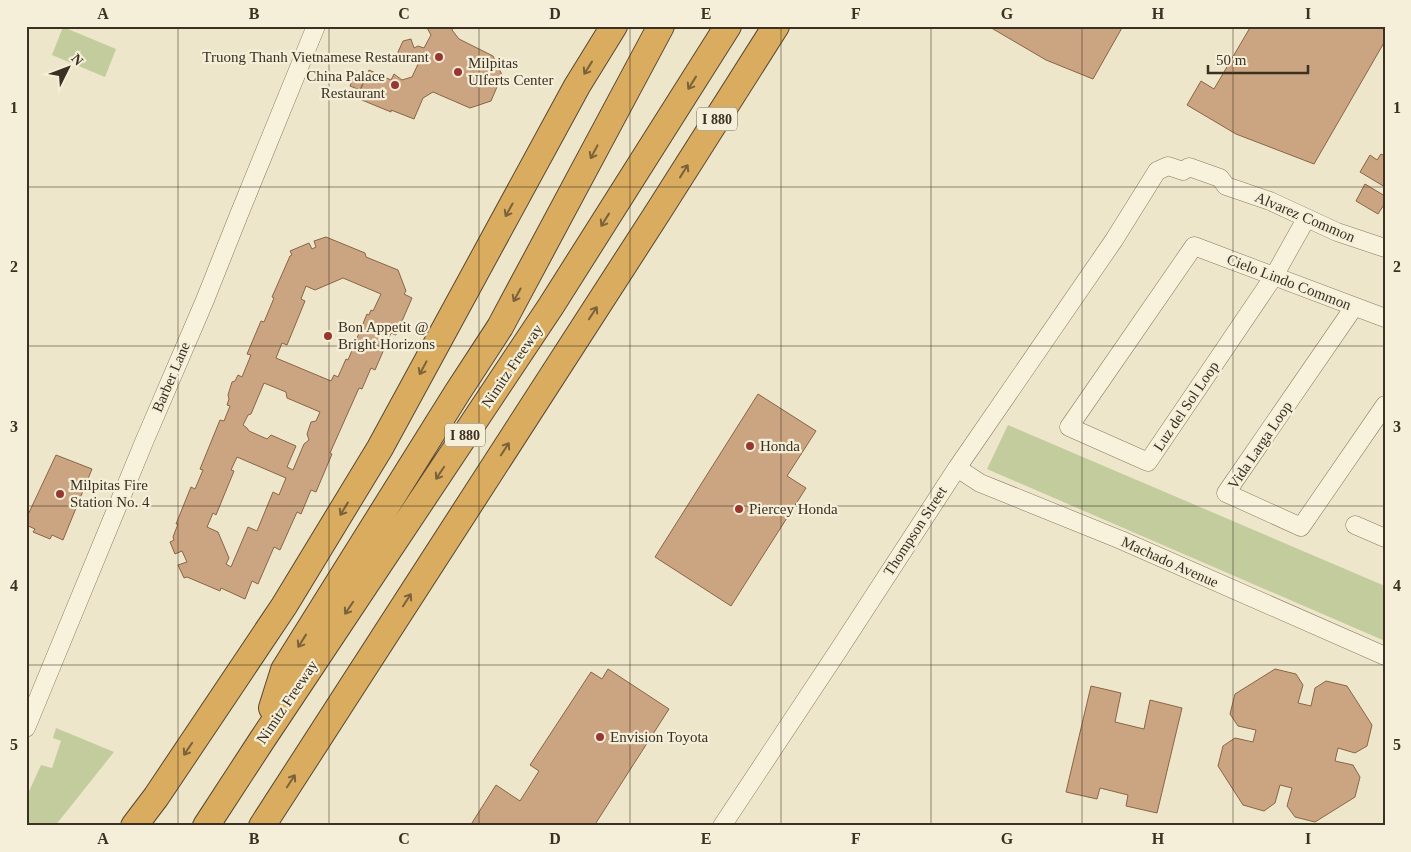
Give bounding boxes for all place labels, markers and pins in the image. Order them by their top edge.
place label: Truong Thanh Vietnamese Restaurant [202,49,430,65]
marker: Truong Thanh Vietnamese Restaurant [433,51,445,63]
place label: Milpitas Ulferts Center [468,55,553,88]
marker: Milpitas Ulferts Center [452,66,464,78]
place label: China Palace Restaurant [306,68,386,101]
marker: China Palace Restaurant [389,79,401,91]
place label: Bon Appetit @ Bright Horizons [338,319,435,352]
marker: Bon Appetit @ Bright Horizons [322,330,334,342]
place label: Honda [760,438,800,454]
marker: Honda [744,440,756,452]
place label: Milpitas Fire Station No. 4 [70,477,150,510]
marker: Milpitas Fire Station No. 4 [54,488,66,500]
place label: Piercey Honda [749,501,838,517]
marker: Piercey Honda [733,503,745,515]
place label: Envision Toyota [610,729,709,745]
marker: Envision Toyota [594,731,606,743]

